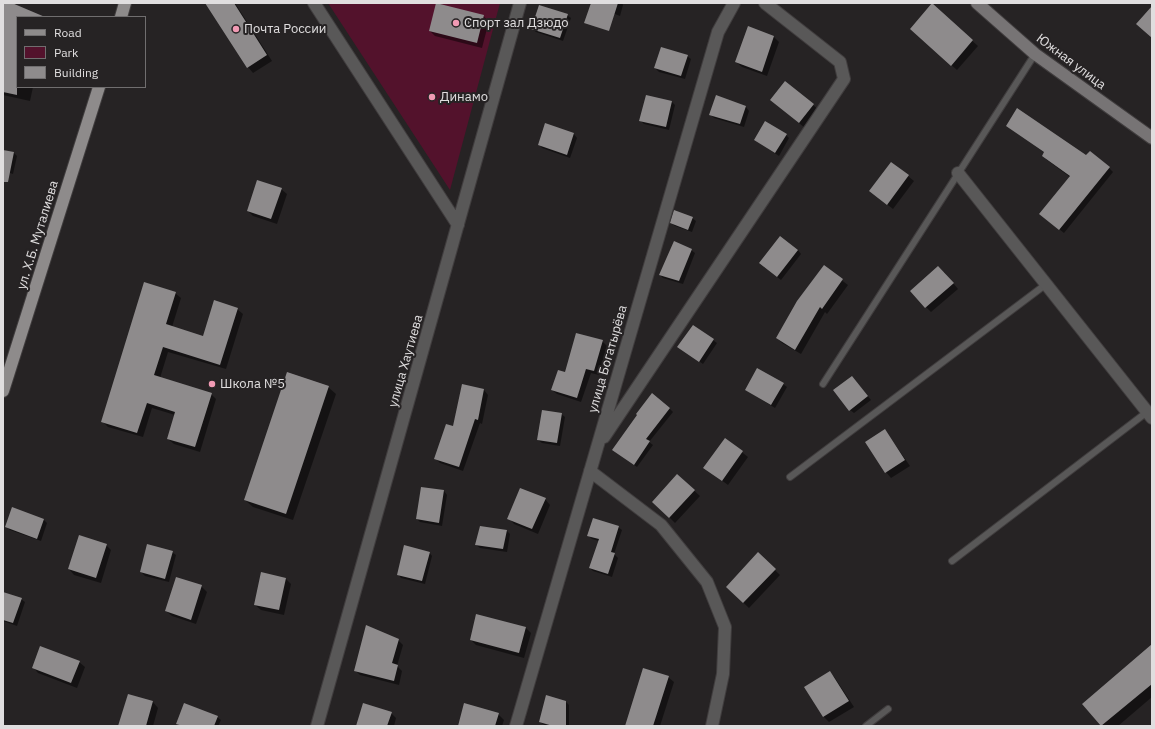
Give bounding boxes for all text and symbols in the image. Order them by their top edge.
place label: Спорт зал Дзюдо [464,15,568,31]
legend [16,16,146,88]
marker: Спорт зал Дзюдо [451,18,461,28]
place label: Почта России [244,21,326,37]
marker: Почта России [231,24,241,34]
text: Road [54,25,82,40]
street label: Южная улица [1033,31,1109,93]
text: Park [54,45,78,60]
text: Building [54,65,98,80]
place label: Динамо [440,89,488,105]
marker: Динамо [427,92,437,102]
street label: ул. Х.Б. Муталиева [14,179,62,291]
street label: улица Богатырёва [585,303,631,415]
street label: улица Хаутиева [385,313,427,409]
place label: Школа №5 [220,376,285,392]
marker: Школа №5 [207,379,217,389]

